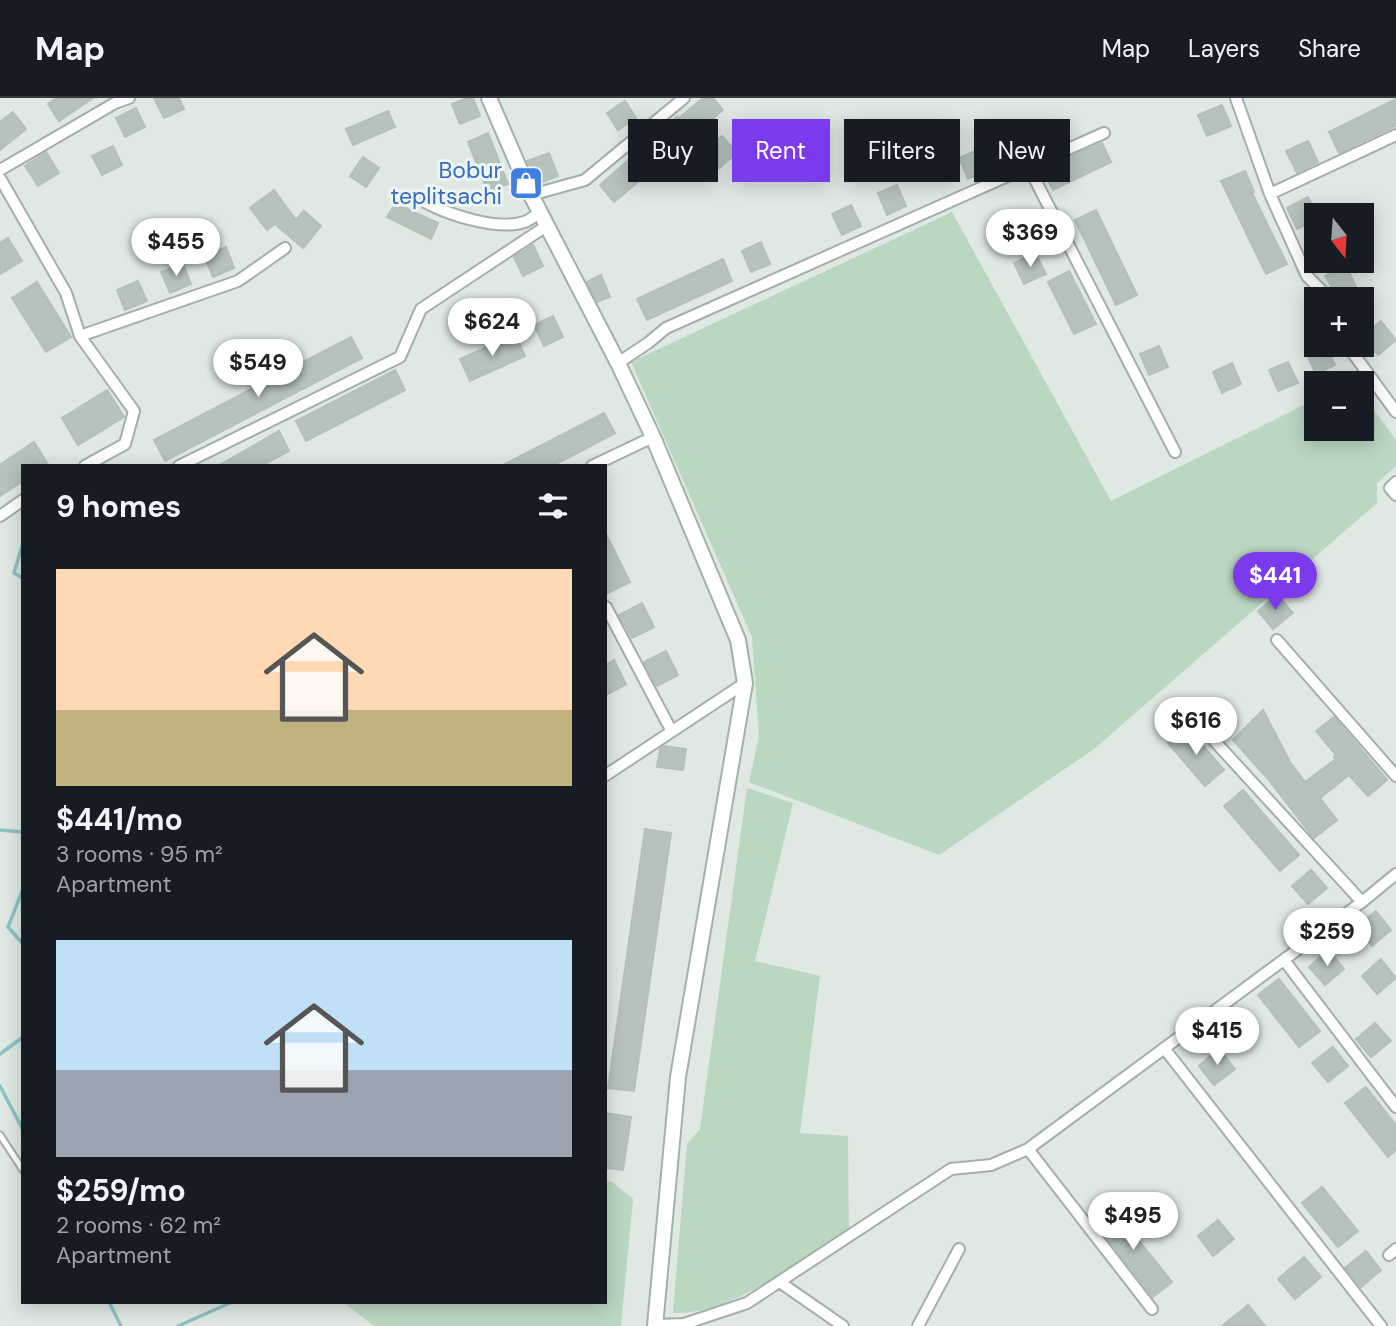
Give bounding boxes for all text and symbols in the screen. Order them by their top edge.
text: Map [35,27,105,70]
text: Map [1102,33,1150,64]
text: Layers [1188,33,1260,64]
text: Share [1298,33,1361,64]
chip: Buy [628,119,718,182]
chip: Rent [732,119,830,182]
chip: Filters [844,119,960,182]
chip: New [974,119,1070,182]
place label: Bobur teplitsachi [390,155,502,211]
shop icon: Bobur teplitsachi [507,164,545,202]
north arrow [1304,203,1374,273]
map controls [1304,203,1374,441]
pin: $369 [989,209,1071,269]
text: $369 [1002,217,1058,247]
pin: $455 [135,218,217,278]
text: $455 [147,226,205,256]
button: + [1304,287,1374,357]
pin: $624 [451,299,533,358]
text: $624 [464,306,520,336]
pin: $549 [217,340,299,399]
text: $549 [229,347,287,377]
button: − [1304,371,1374,441]
text: 9 homes [56,487,181,526]
icon: filters [534,487,572,525]
pin: $441 [1234,552,1316,612]
text: $441 [1249,560,1301,590]
icon: home [251,614,377,740]
pin: $616 [1155,698,1237,757]
text: $616 [1170,705,1222,735]
text: $441/mo [56,800,183,839]
text: 3 rooms · 95 m² [56,839,223,869]
text: Apartment [56,869,171,899]
pin: $259 [1286,908,1368,968]
text: $259 [1299,916,1355,946]
icon: home [251,985,377,1111]
pin: $415 [1176,1007,1258,1067]
text: $415 [1191,1015,1243,1045]
text: $259/mo [56,1171,186,1210]
pin: $495 [1092,1192,1174,1252]
text: $495 [1104,1200,1162,1230]
text: 2 rooms · 62 m² [56,1210,221,1240]
text: Apartment [56,1240,171,1270]

